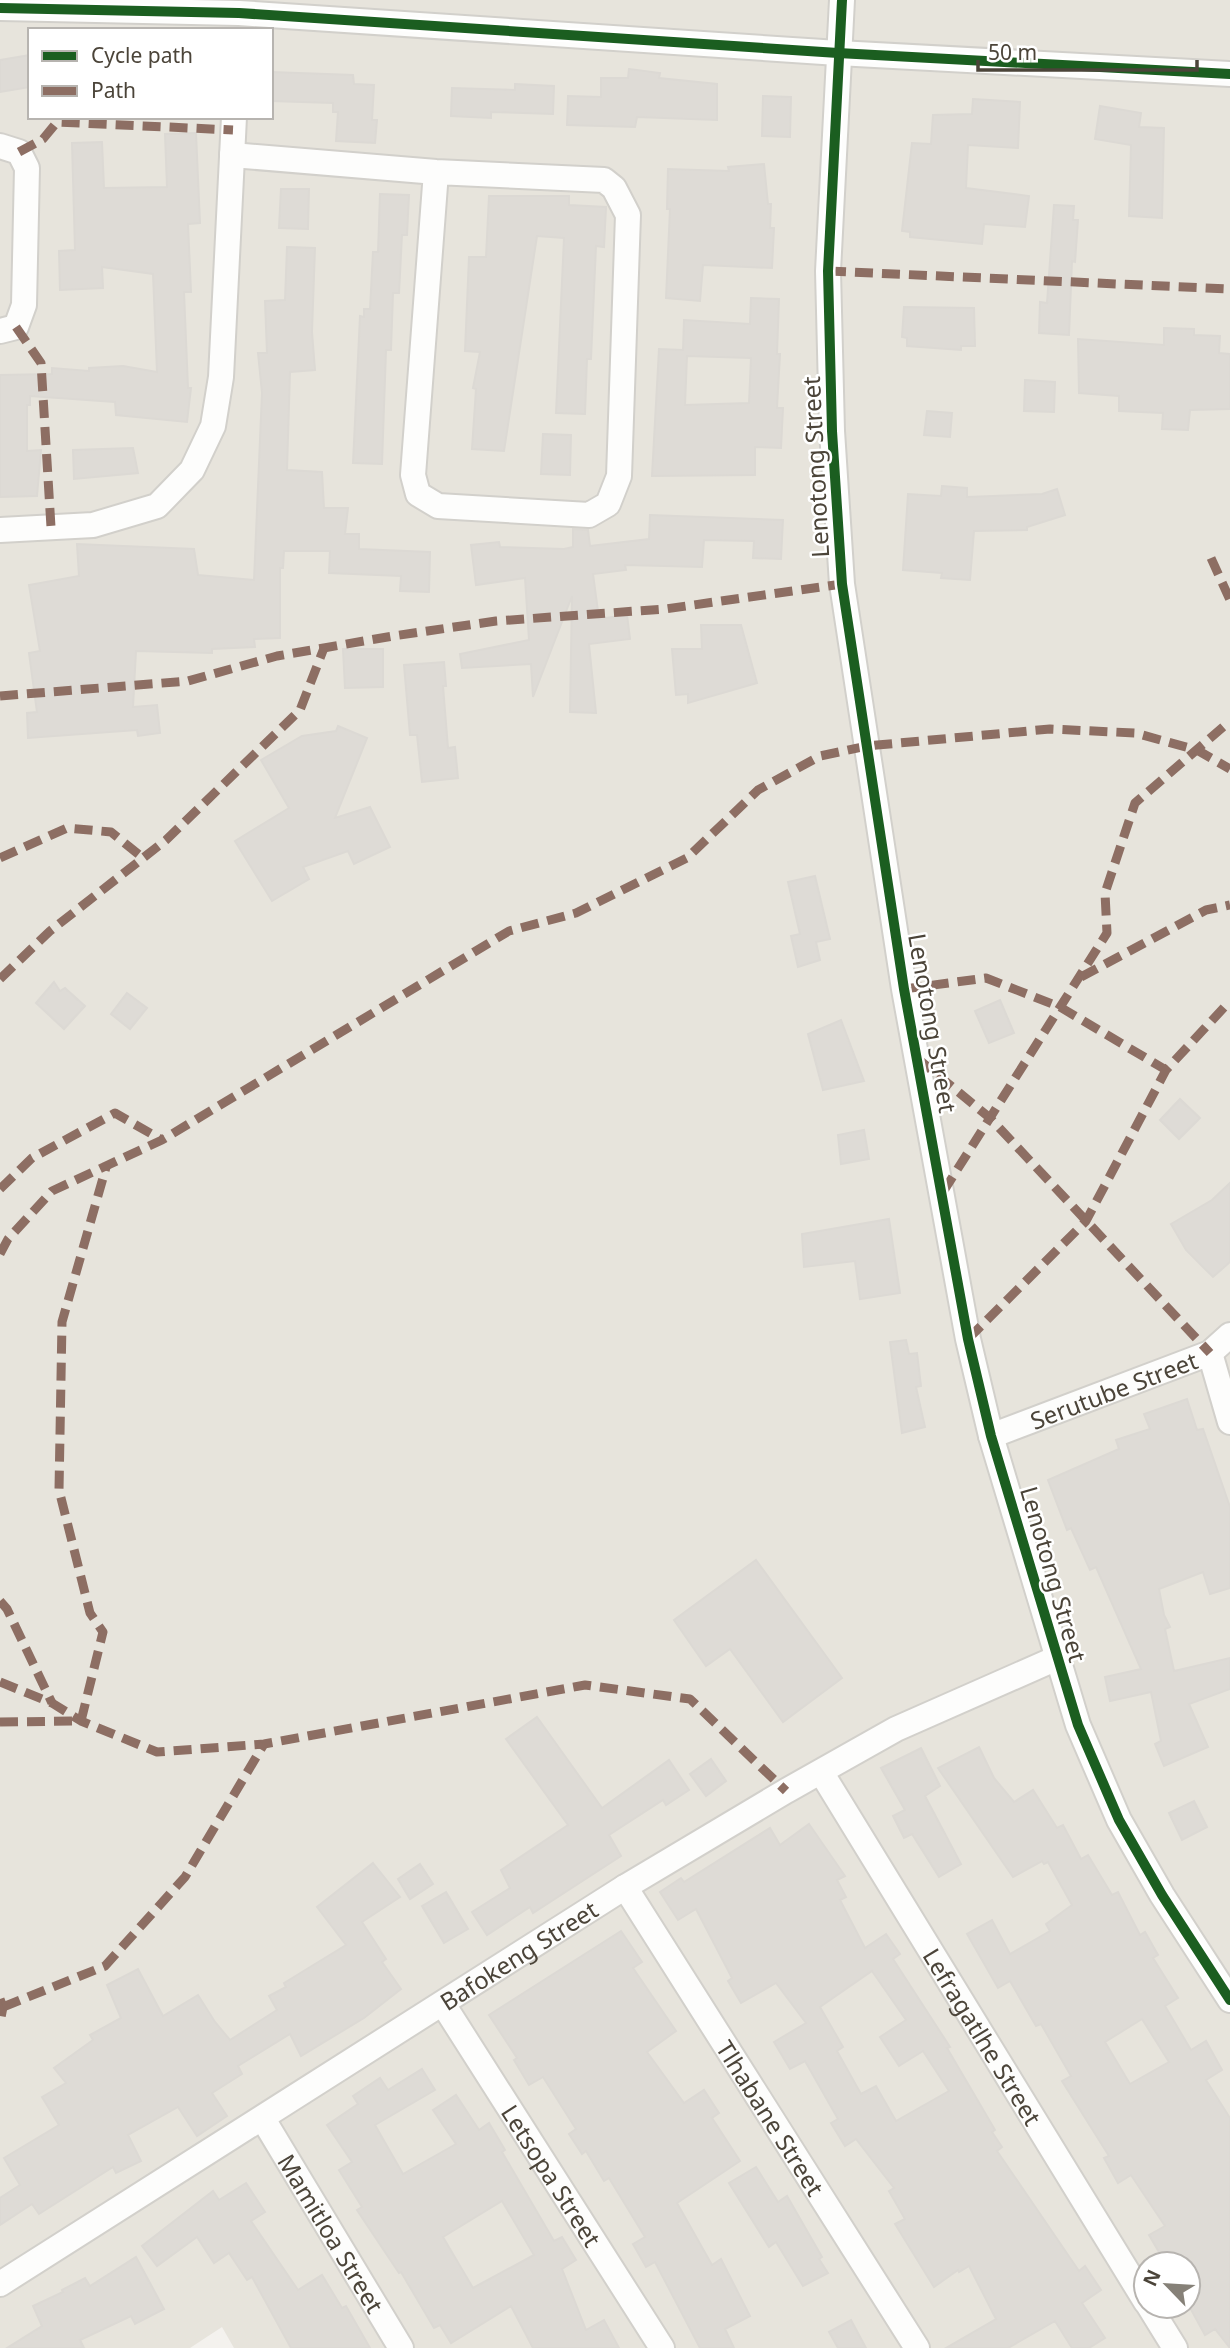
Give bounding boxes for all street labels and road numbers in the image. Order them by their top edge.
street label: Lenotong Street [794,375,836,558]
street label: Lenotong Street [901,931,965,1116]
street label: Serutube Street [1025,1343,1202,1436]
street label: Lenotong Street [1013,1482,1095,1666]
street label: Bafokeng Street [433,1892,604,2017]
street label: Lefragatlhe Street [916,1941,1050,2131]
street label: Tlhabane Street [710,2034,833,2202]
street label: Letsopa Street [494,2098,610,2253]
street label: Mamitloa Street [271,2147,392,2319]

